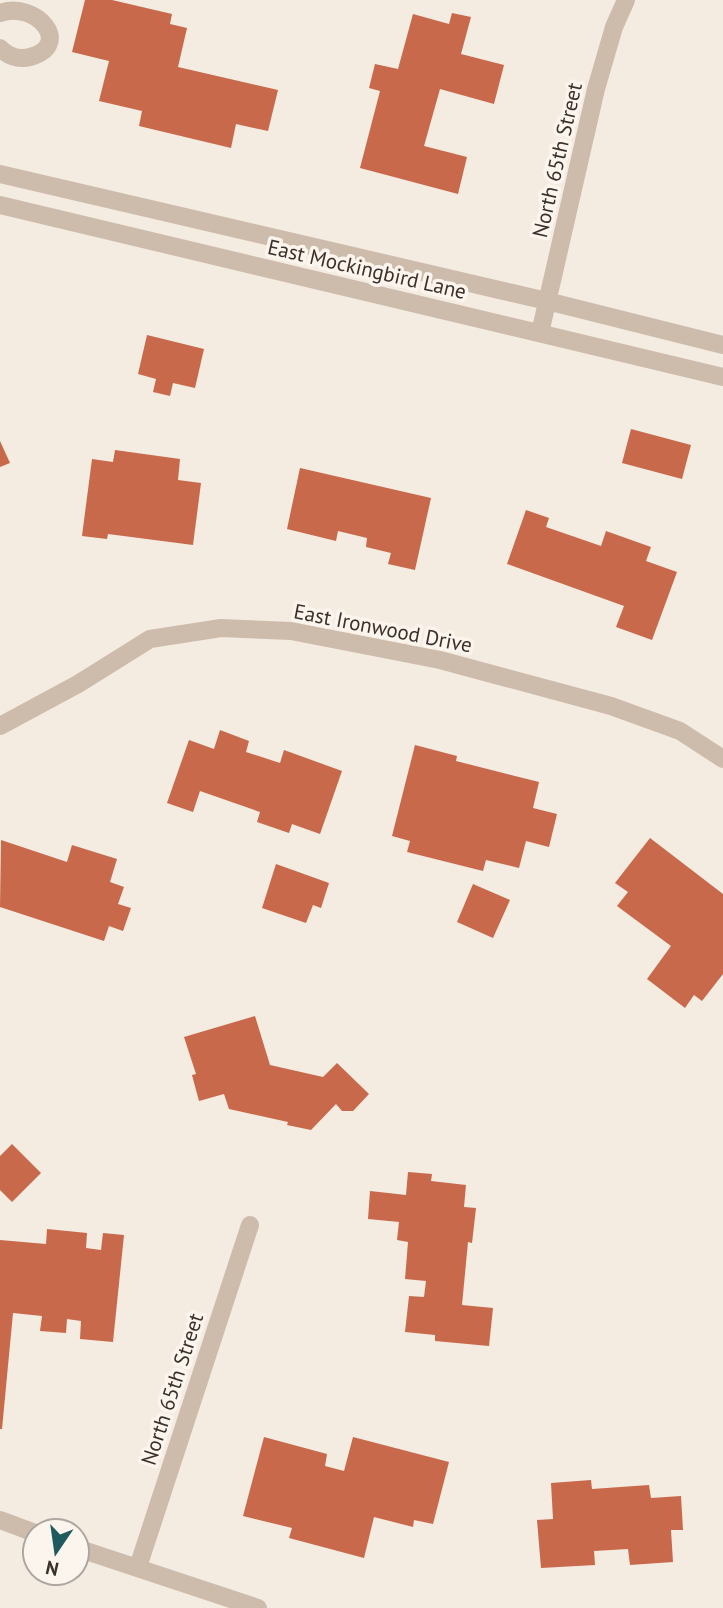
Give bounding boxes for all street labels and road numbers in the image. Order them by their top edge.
street label: North 65th Street [526,80,588,240]
street label: East Mockingbird Lane [265,233,469,305]
street label: East Ironwood Drive [292,597,474,659]
street label: North 65th Street [135,1310,209,1468]

